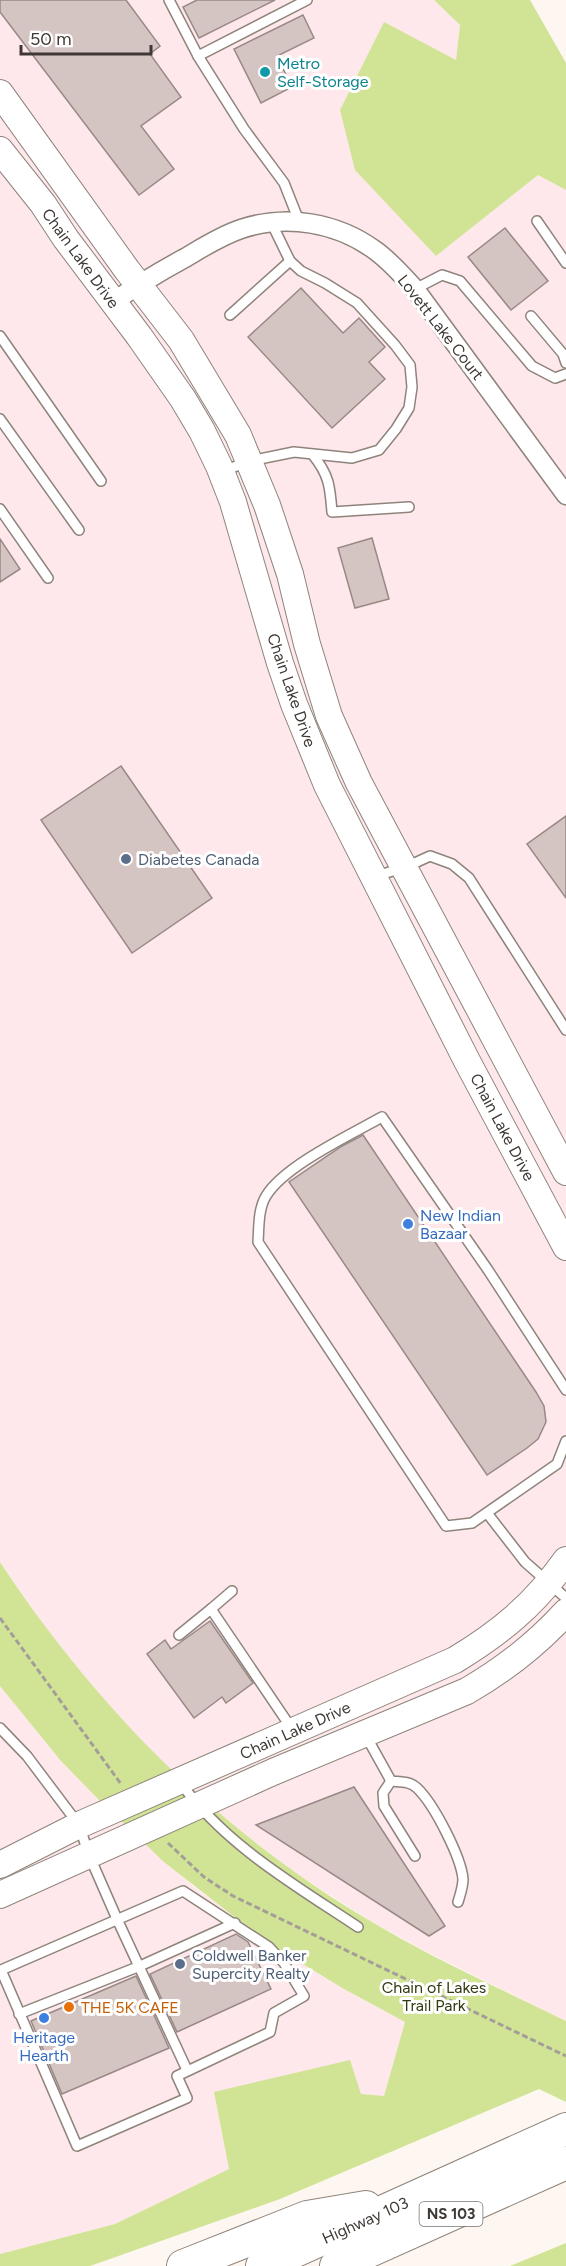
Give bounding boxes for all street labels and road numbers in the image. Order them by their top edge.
street label: Chain Lake Drive [38,205,123,312]
street label: Lovett Lake Court [394,271,488,384]
street label: Chain Lake Drive [263,631,320,750]
street label: Chain Lake Drive [466,1070,539,1184]
street label: Chain Lake Drive [237,1697,354,1763]
street label: Highway 103 [319,2193,411,2248]
road number: NS 103 [420,2202,482,2226]

